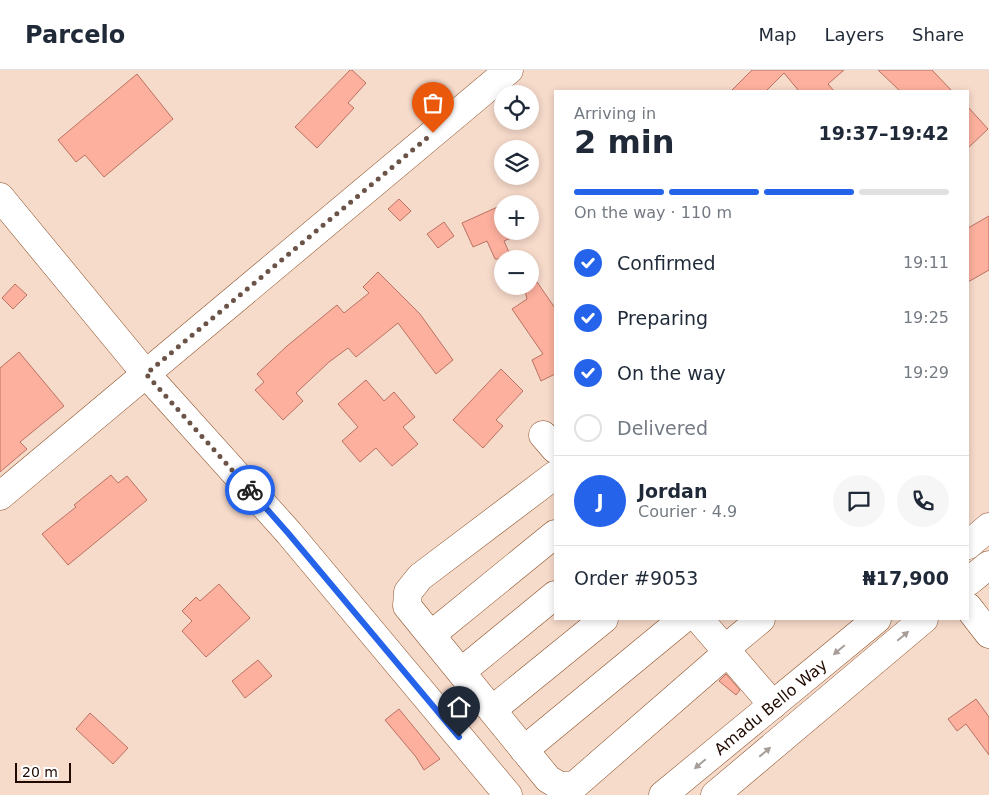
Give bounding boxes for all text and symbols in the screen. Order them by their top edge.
text: Parcelo [25,21,125,49]
text: Map [758,24,796,45]
text: Layers [824,24,884,45]
text: Share [912,24,964,45]
pin [412,82,454,133]
map controls [494,85,539,295]
button: locate [494,85,539,130]
icon: bag [419,89,447,117]
text: Arriving in [574,104,656,123]
text: 19:37–19:42 [819,122,949,144]
text: 2 min [574,123,675,161]
button: layers [494,140,539,185]
button: + [494,195,539,240]
text: On the way · 110 m [574,203,732,222]
icon: check [574,249,602,277]
button: − [494,250,539,295]
text: Confirmed [617,252,716,274]
text: 19:11 [903,253,949,272]
icon: check [574,304,602,332]
text: Preparing [617,307,708,329]
text: 19:25 [903,308,949,327]
icon: check [574,359,602,387]
text: On the way [617,362,726,384]
text: 19:29 [903,363,949,382]
text: Delivered [617,417,708,439]
courier [225,465,275,515]
button: chat [833,475,885,527]
button: phone [897,475,949,527]
icon: bike [236,476,264,504]
text: Jordan [638,480,707,502]
text: J [596,490,604,512]
text: Courier · 4.9 [638,502,737,521]
text: Order #9053 [574,567,698,589]
text: ₦17,900 [862,567,949,589]
one-way arrow [896,631,909,642]
one-way arrow [833,644,846,655]
street label: Amadu Bello Way [710,655,831,759]
pin [438,686,480,737]
icon: home [445,693,473,721]
one-way arrow [758,747,771,758]
one-way arrow [694,759,707,770]
scale bar [15,760,71,783]
text: 20 m [22,764,58,780]

